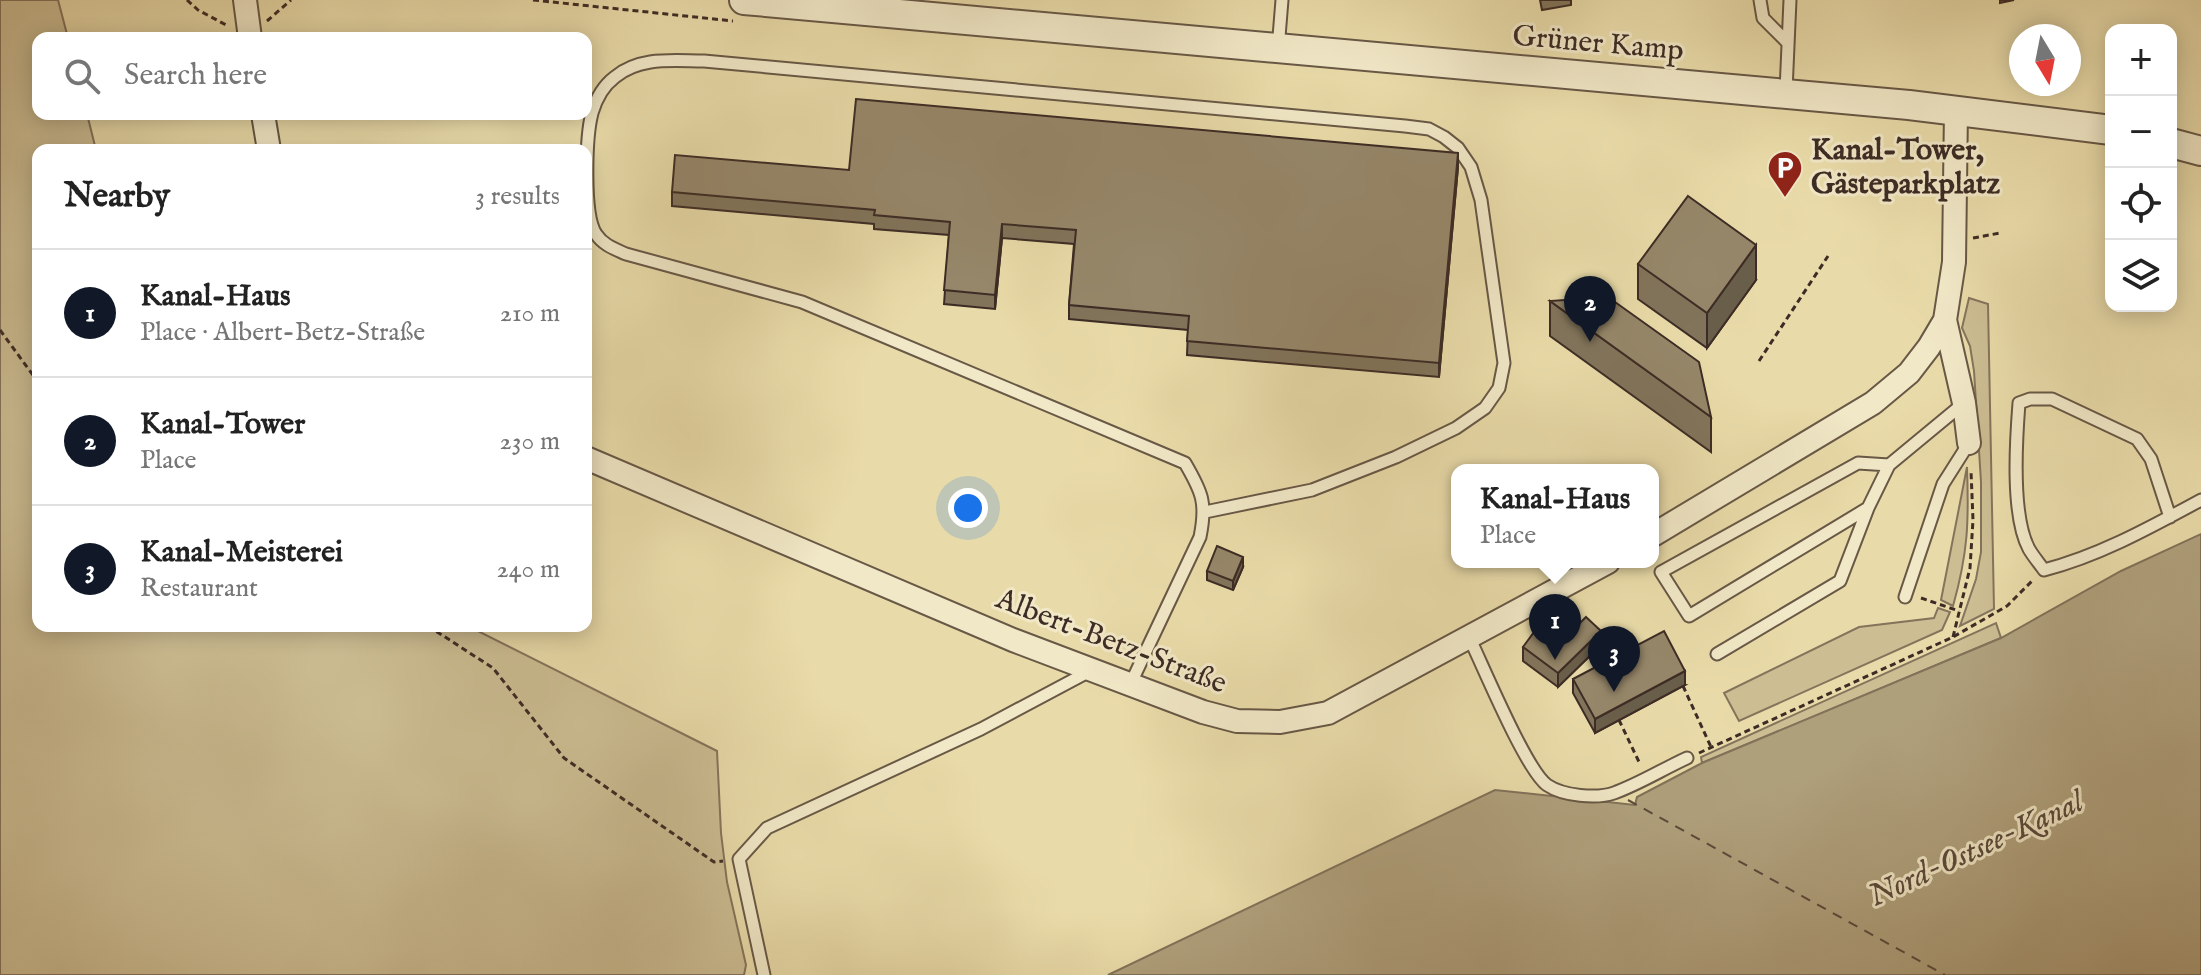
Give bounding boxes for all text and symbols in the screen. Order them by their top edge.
street label: Grüner Kamp [1511,18,1685,70]
north arrow [2009,24,2081,96]
map controls [2105,24,2177,312]
button: + [2105,24,2177,96]
search box [32,32,592,120]
icon: search [60,54,104,98]
text: Search here [124,57,267,95]
button: − [2105,96,2177,168]
place label: Kanal-Tower, Gästeparkplatz [1811,132,2000,204]
parking icon: Kanal-Tower, Gästeparkplatz [1766,149,1804,199]
button: locate [2105,168,2177,240]
text: Nearby [64,175,170,218]
text: 3 results [475,180,560,213]
button: layers [2105,240,2177,312]
pin: 2 [1564,276,1616,342]
text: Kanal-Haus [140,278,291,316]
text: 1 [85,297,95,330]
text: 210 m [500,297,560,330]
text: Place · Albert-Betz-Straße [140,316,425,349]
text: Kanal-Tower [140,406,305,444]
text: 2 [84,425,96,458]
text: 230 m [500,425,560,458]
text: Place [140,444,196,477]
popup [1451,464,1659,568]
text: Kanal-Haus [1480,481,1630,519]
your location [948,488,988,528]
text: Place [1480,519,1536,552]
text: Kanal-Meisterei [140,534,343,572]
text: 3 [85,553,95,586]
text: 240 m [497,553,560,586]
text: Restaurant [140,572,258,605]
street label: Albert-Betz-Straße [989,580,1232,703]
pin: 1 [1529,594,1581,660]
pin: 3 [1588,626,1640,692]
water label: Nord-Ostsee-Kanal [1862,781,2092,918]

